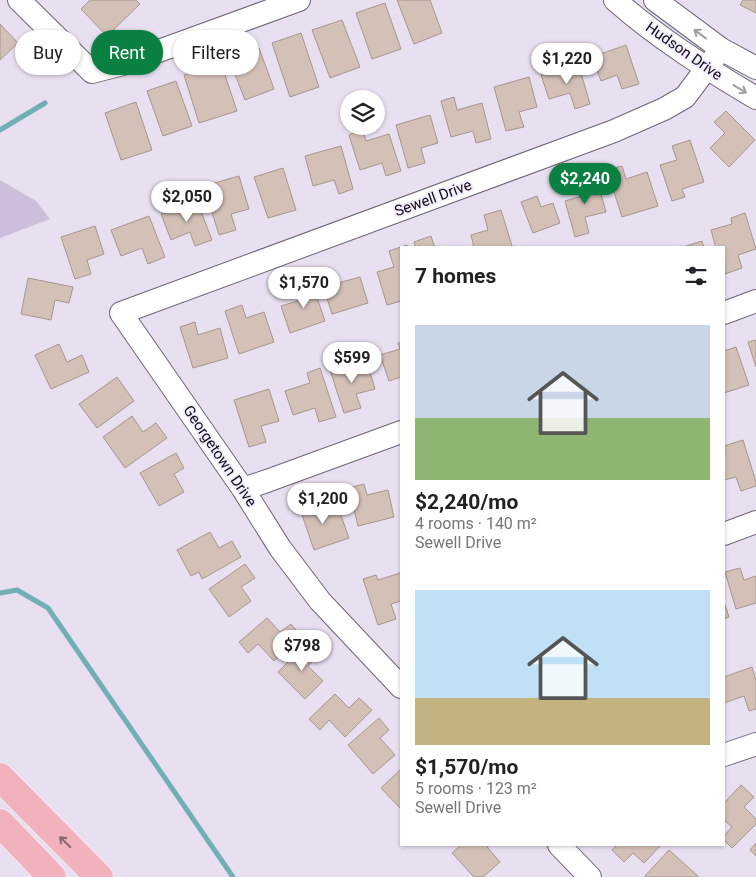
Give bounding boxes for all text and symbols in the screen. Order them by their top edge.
street label: Hudson Drive [642,18,726,84]
one-way arrow [693,29,707,39]
chip: Buy [15,30,81,75]
chip: Rent [91,30,163,75]
chip: Filters [173,30,259,75]
pin: $1,220 [526,42,608,85]
text: $1,220 [542,49,592,68]
one-way arrow [733,84,747,94]
map controls [340,90,385,135]
button: layers [340,90,385,135]
pin: $2,240 [544,162,626,205]
text: $2,240 [560,169,610,188]
street label: Sewell Drive [392,176,474,220]
pin: $2,050 [146,180,228,223]
text: $2,050 [162,187,212,206]
icon: filters [682,262,710,290]
text: 7 homes [415,264,496,288]
pin: $1,570 [263,266,345,309]
text: $1,570 [279,273,329,292]
pin: $599 [322,342,382,384]
text: $599 [334,348,370,367]
icon: home [518,358,608,448]
street label: Georgetown Drive [179,402,261,510]
pin: $1,200 [282,482,364,525]
text: $1,200 [298,489,348,508]
text: $2,240/mo [415,490,518,514]
text: 4 rooms · 140 m² [415,514,537,533]
text: Sewell Drive [415,533,501,552]
icon: home [518,623,608,713]
pin: $798 [272,630,332,672]
text: $798 [284,636,320,655]
text: $1,570/mo [415,755,518,779]
text: 5 rooms · 123 m² [415,779,537,798]
text: Sewell Drive [415,798,501,817]
one-way arrow [59,836,71,848]

